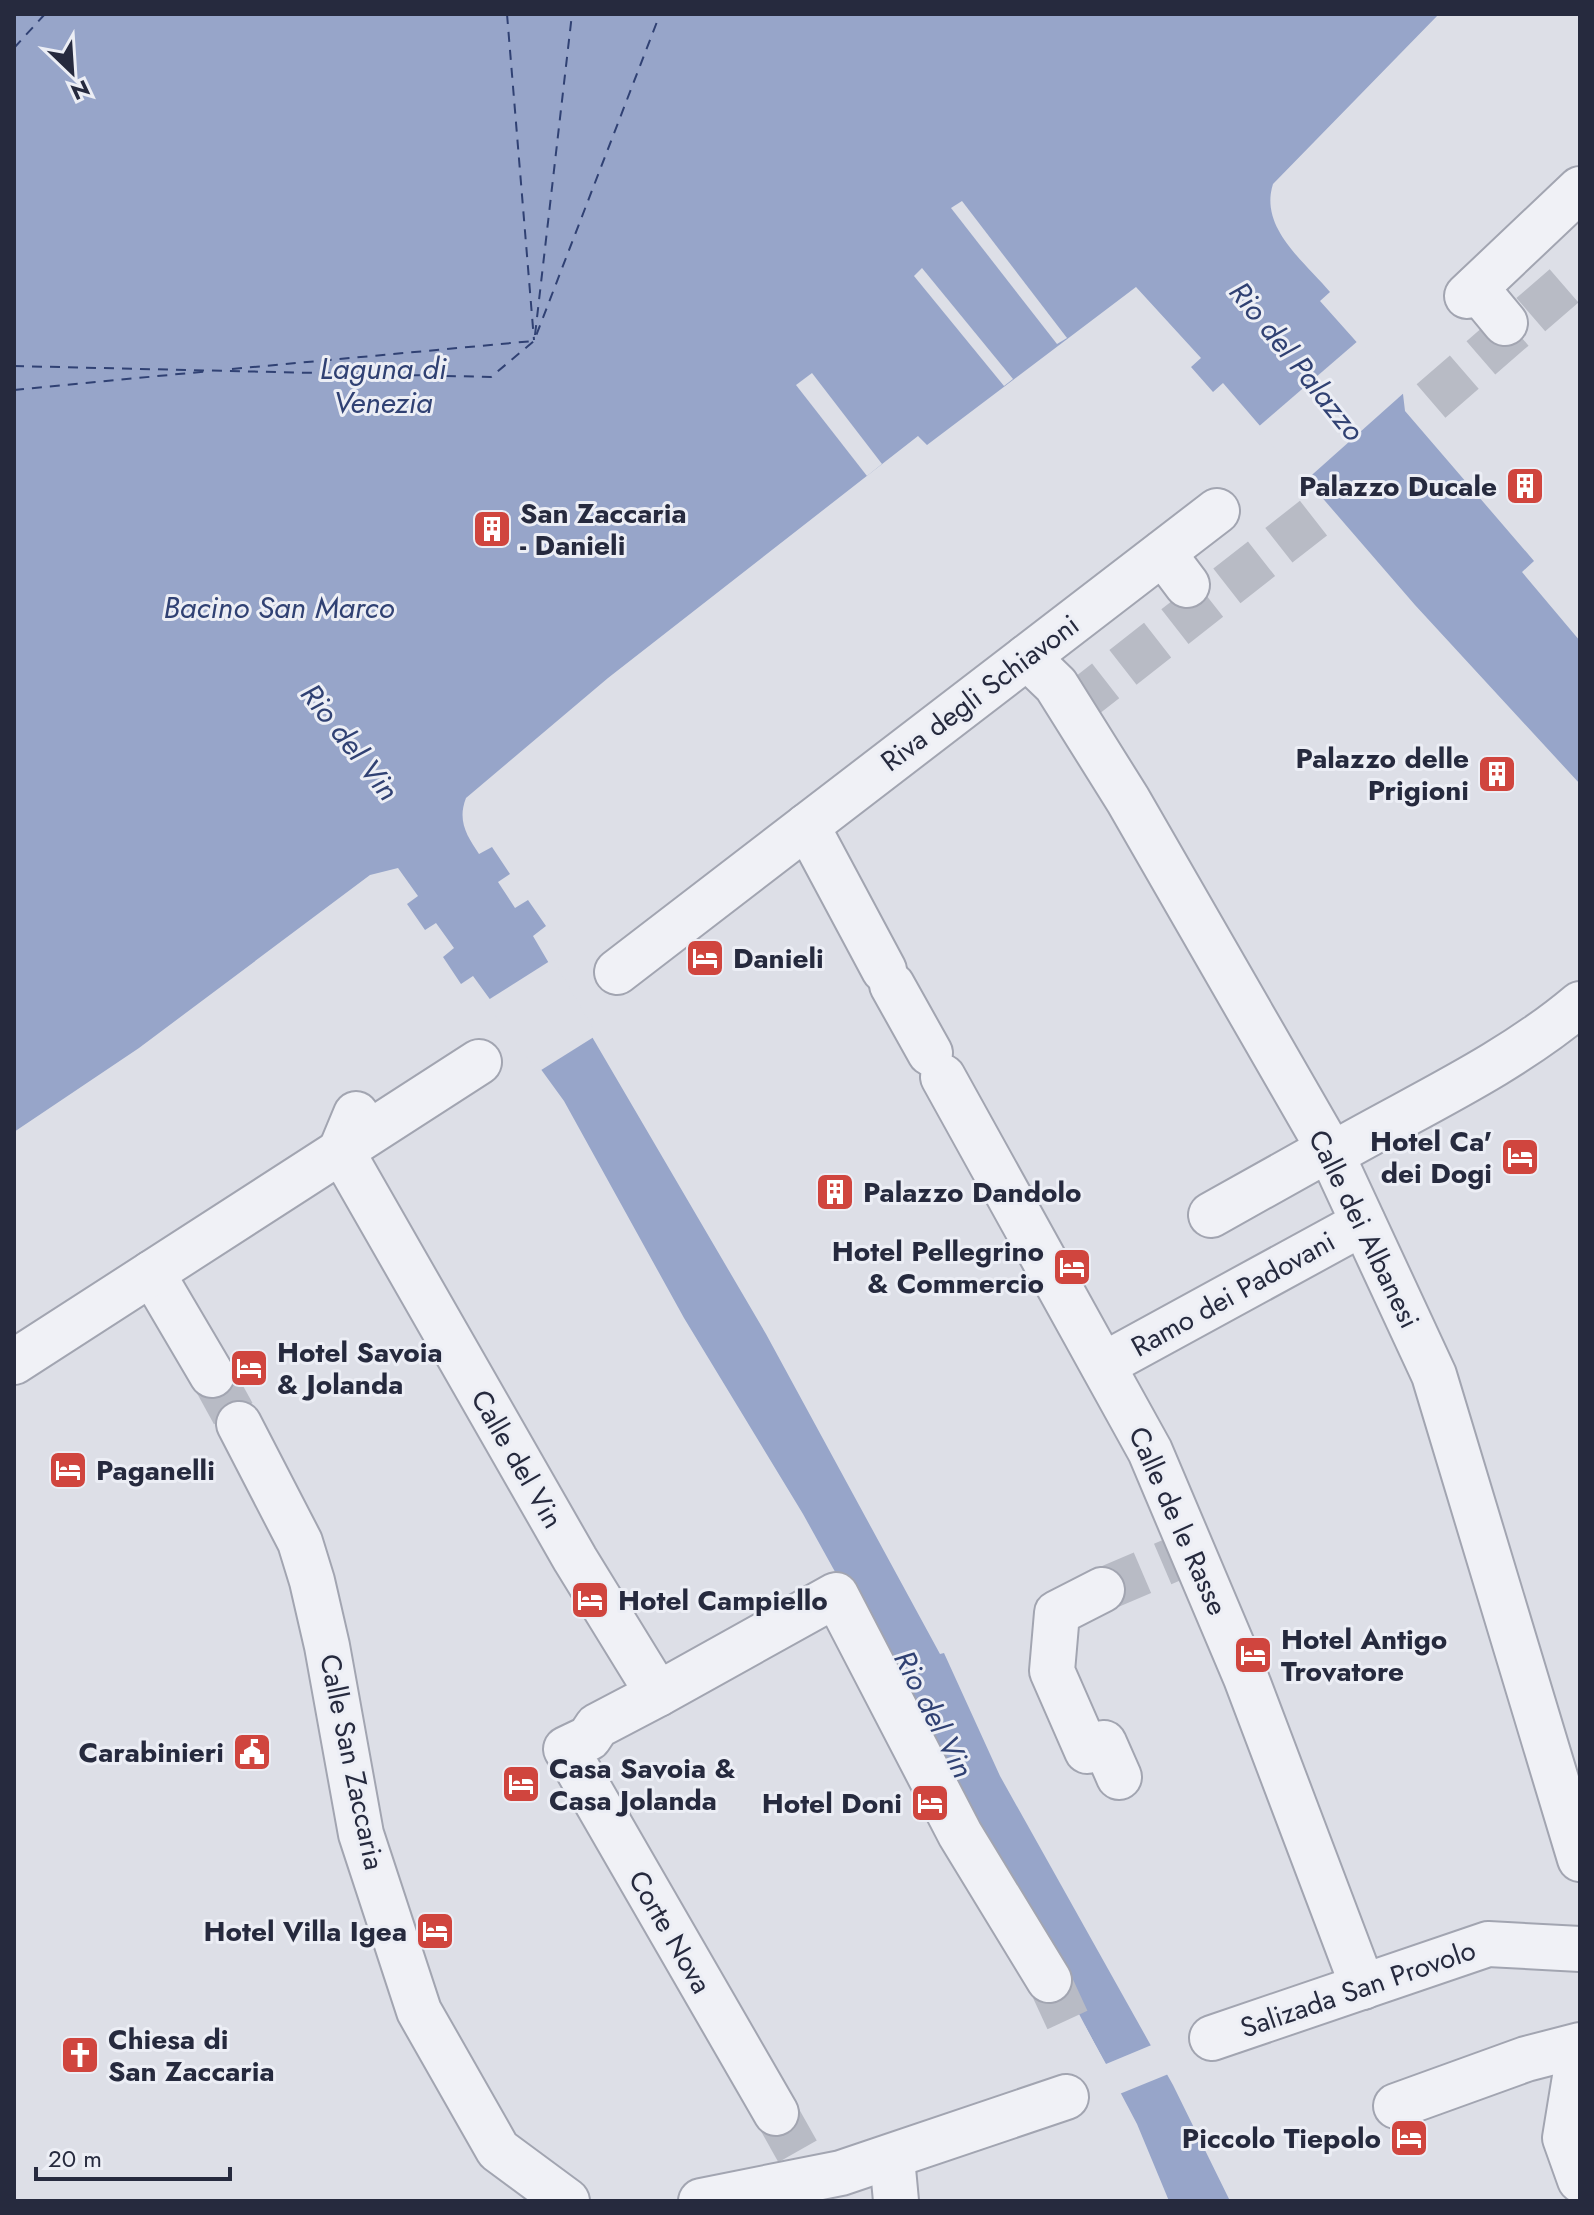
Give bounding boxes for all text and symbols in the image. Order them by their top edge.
north arrow [32,32,112,112]
text: N [66,72,95,108]
water label: Rio del Palazzo [1219,272,1375,450]
water label: Laguna di Venezia [320,347,447,424]
building icon: Palazzo Ducale [1504,465,1546,507]
place label: Palazzo Ducale [1299,466,1497,507]
place label: San Zaccaria - Danieli [520,493,687,566]
building icon: San Zaccaria - Danieli [471,508,513,550]
water label: Bacino San Marco [164,586,395,629]
street label: Riva degli Schiavoni [872,605,1088,781]
water label: Rio del Vin [291,674,409,810]
place label: Palazzo delle Prigioni [1296,738,1469,811]
building icon: Palazzo delle Prigioni [1476,753,1518,795]
hotel icon: Danieli [684,937,726,979]
place label: Danieli [733,938,824,979]
place label: Hotel Ca' dei Dogi [1370,1121,1492,1194]
street label: Calle dei Albanesi [1298,1123,1430,1335]
hotel icon: Hotel Ca' dei Dogi [1499,1136,1541,1178]
building icon: Palazzo Dandolo [814,1171,856,1213]
place label: Palazzo Dandolo [863,1172,1082,1213]
street label: Ramo dei Padovani [1124,1221,1342,1367]
place label: Hotel Pellegrino & Commercio [832,1231,1044,1304]
hotel icon: Hotel Pellegrino & Commercio [1051,1246,1093,1288]
place label: Hotel Savoia & Jolanda [277,1332,443,1405]
hotel icon: Hotel Savoia & Jolanda [228,1347,270,1389]
street label: Calle del Vin [461,1382,573,1536]
street label: Calle de le Rasse [1118,1420,1238,1622]
hotel icon: Paganelli [47,1449,89,1491]
place label: Paganelli [96,1450,215,1491]
hotel icon: Hotel Campiello [569,1579,611,1621]
place label: Hotel Campiello [618,1580,828,1621]
place label: Hotel Antigo Trovatore [1281,1619,1447,1692]
hotel icon: Hotel Antigo Trovatore [1232,1634,1274,1676]
water label: Rio del Vin [883,1643,985,1785]
street label: Calle San Zaccaria [309,1650,395,1874]
public building icon: Carabinieri [231,1731,273,1773]
place label: Carabinieri [79,1732,224,1773]
place label: Casa Savoia & Casa Jolanda [549,1748,736,1821]
hotel icon: Casa Savoia & Casa Jolanda [500,1763,542,1805]
hotel icon: Hotel Doni [909,1782,951,1824]
place label: Hotel Doni [762,1783,902,1824]
street label: Corte Nova [618,1863,722,2001]
hotel icon: Hotel Villa Igea [414,1910,456,1952]
place label: Hotel Villa Igea [203,1911,407,1952]
street label: Salizada San Provolo [1235,1930,1481,2048]
place label: Chiesa di San Zaccaria [108,2019,275,2092]
church icon: Chiesa di San Zaccaria [59,2034,101,2076]
hotel icon: Piccolo Tiepolo [1388,2117,1430,2159]
place label: Piccolo Tiepolo [1182,2118,1381,2159]
scale bar [36,2131,230,2181]
text: 20 m [48,2141,102,2176]

